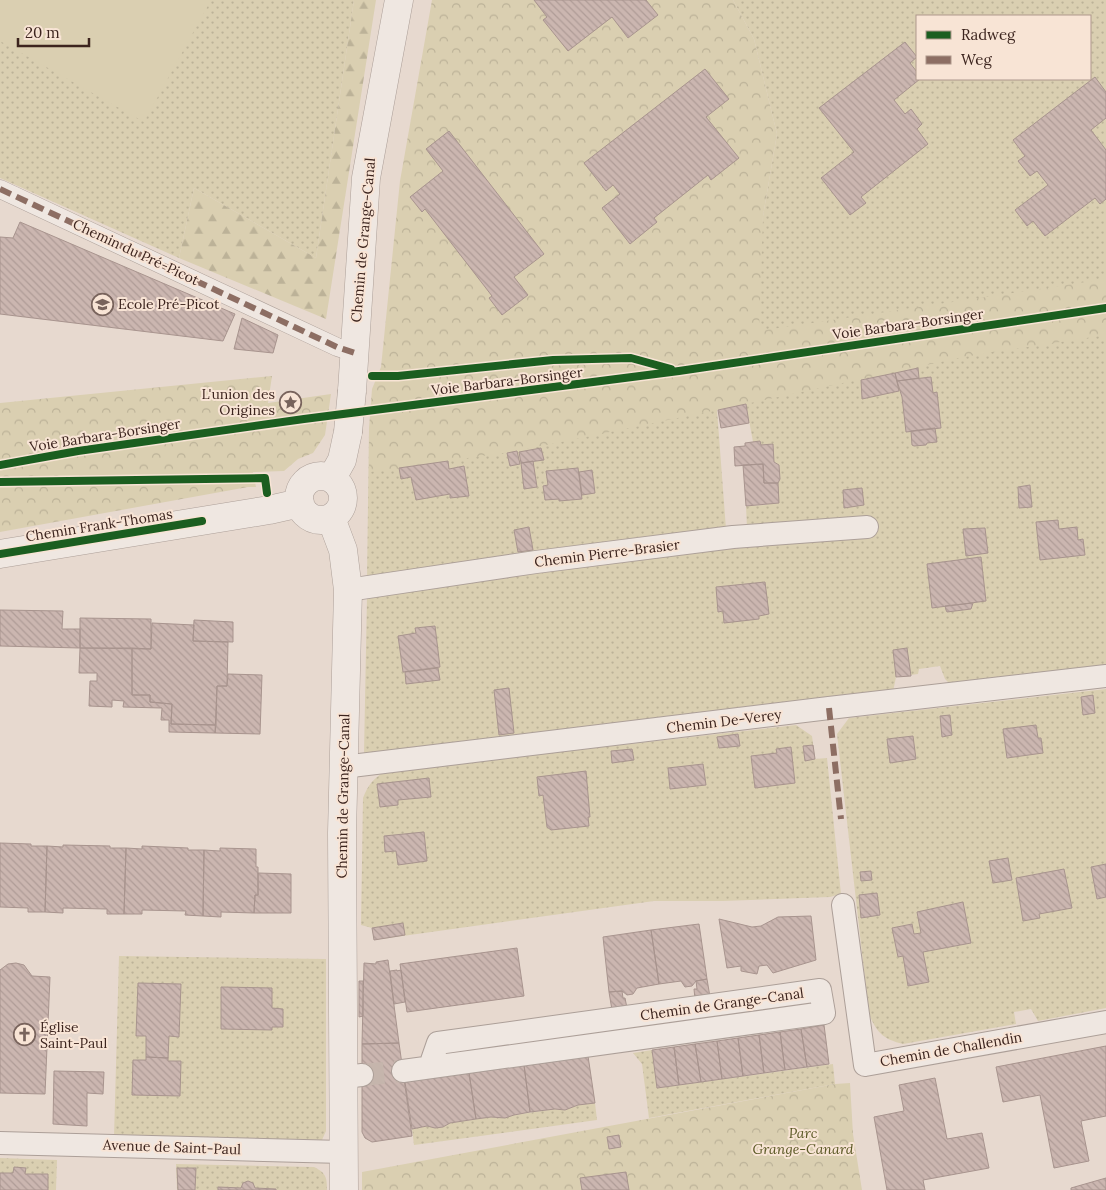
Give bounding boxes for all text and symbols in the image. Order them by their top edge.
scale bar [18,15,89,47]
legend [916,15,1091,80]
text: 20 m [25,23,60,42]
text: Radweg [961,25,1016,44]
text: Weg [961,50,992,69]
street label: Chemin de Grange-Canal [347,157,379,323]
street label: Chemin du Pré-Picot [70,215,202,289]
school or university icon: Ecole Pré-Picot [90,292,114,316]
place label: Ecole Pré-Picot [118,295,220,313]
street label: Voie Barbara-Borsinger [830,304,985,344]
street label: Voie Barbara-Borsinger [429,363,584,399]
place label: L'union des Origines [202,385,275,419]
place icon: L'union des Origines [279,390,303,414]
street label: Voie Barbara-Borsinger [27,414,182,456]
street label: Chemin Frank-Thomas [24,504,174,546]
street label: Chemin Pierre-Brasier [533,535,681,571]
street label: Chemin De-Verey [665,705,783,737]
street label: Chemin de Grange-Canal [333,713,353,879]
street label: Chemin de Grange-Canal [639,984,805,1024]
place label: Église Saint-Paul [40,1018,107,1052]
church icon: Église Saint-Paul [12,1023,36,1047]
street label: Chemin de Challendin [879,1028,1024,1070]
park label: Parc Grange-Canard [752,1124,854,1158]
street label: Avenue de Saint-Paul [102,1136,241,1158]

